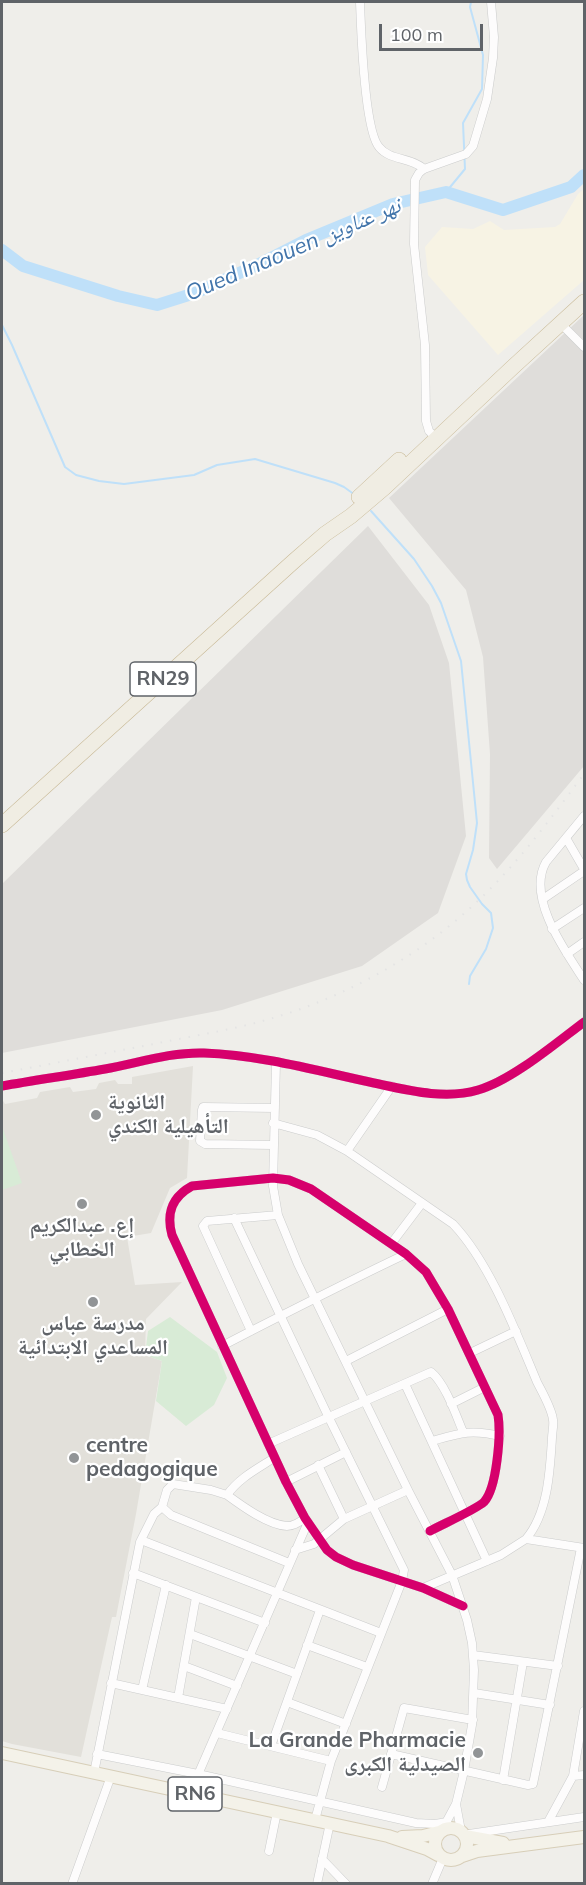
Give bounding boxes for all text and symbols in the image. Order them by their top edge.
scale bar [382,12,486,50]
text: 100 m [390,23,443,46]
water label: Oued Inaouen نهر عناوين [181,193,405,307]
road number: RN29 [130,662,196,696]
place label: الثانوية التأهيلية الكندي [108,1090,229,1140]
marker: الثانوية التأهيلية الكندي [89,1108,103,1122]
marker: إع. عبدالكريم الخطابي [75,1197,89,1211]
place label: إع. عبدالكريم الخطابي [30,1213,134,1263]
marker: مدرسة عباس المساعدي الابتدائية [86,1295,100,1309]
place label: مدرسة عباس المساعدي الابتدائية [18,1311,168,1361]
place label: centre pedagogique [86,1433,218,1483]
marker: centre pedagogique [67,1451,81,1465]
place label: La Grande Pharmacie الصيدلية الكبرى [248,1728,466,1778]
marker: La Grande Pharmacie الصيدلية الكبرى [471,1746,485,1760]
road number: RN6 [168,1777,222,1811]

